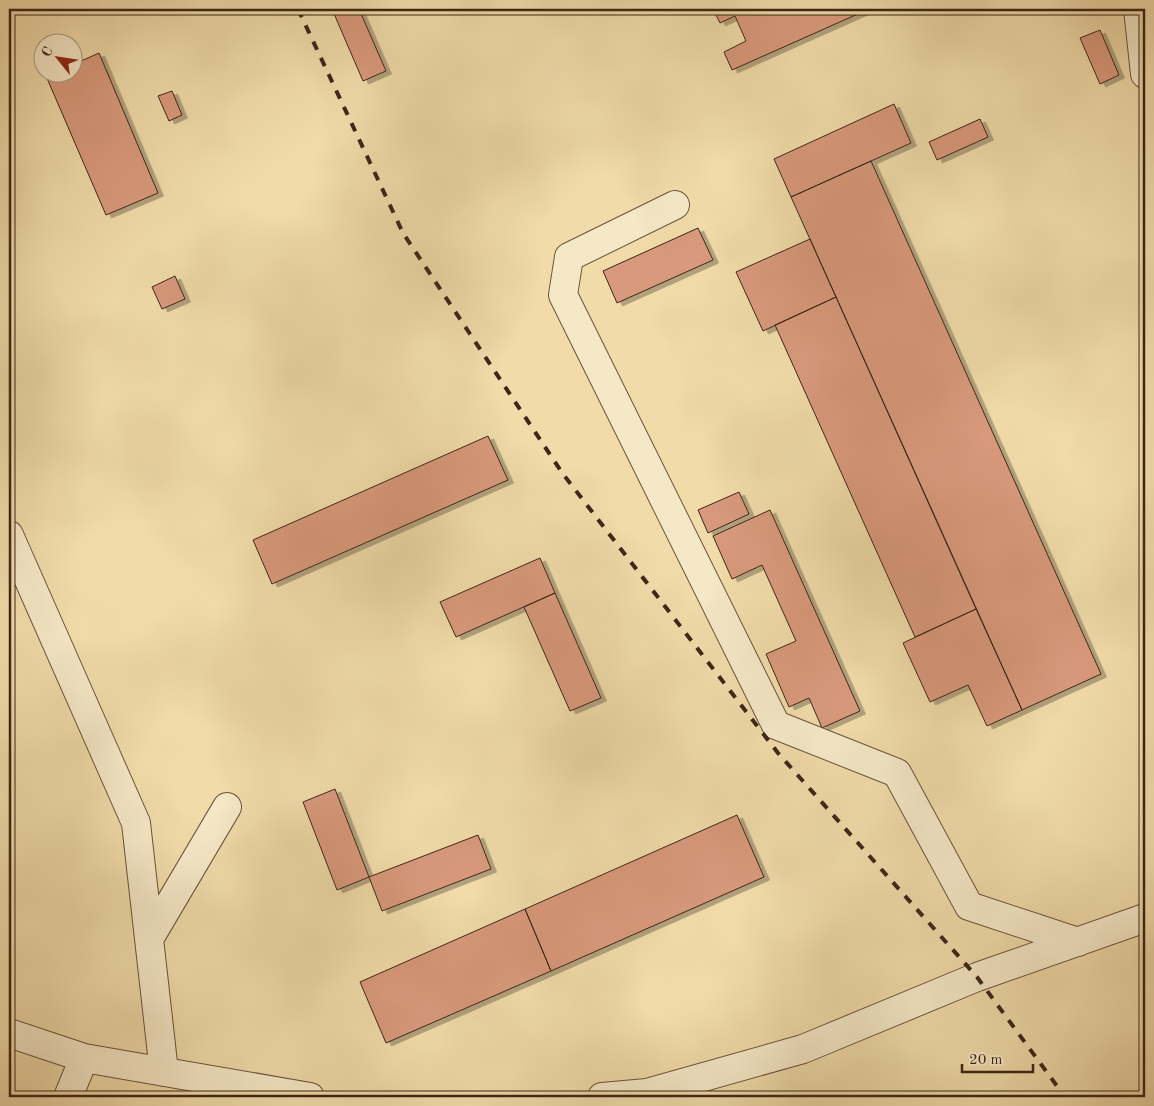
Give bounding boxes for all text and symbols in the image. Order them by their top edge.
north arrow [32,32,82,82]
text: С [39,44,56,60]
scale bar [962,1041,1033,1073]
text: 20 m [969,1053,1003,1068]

